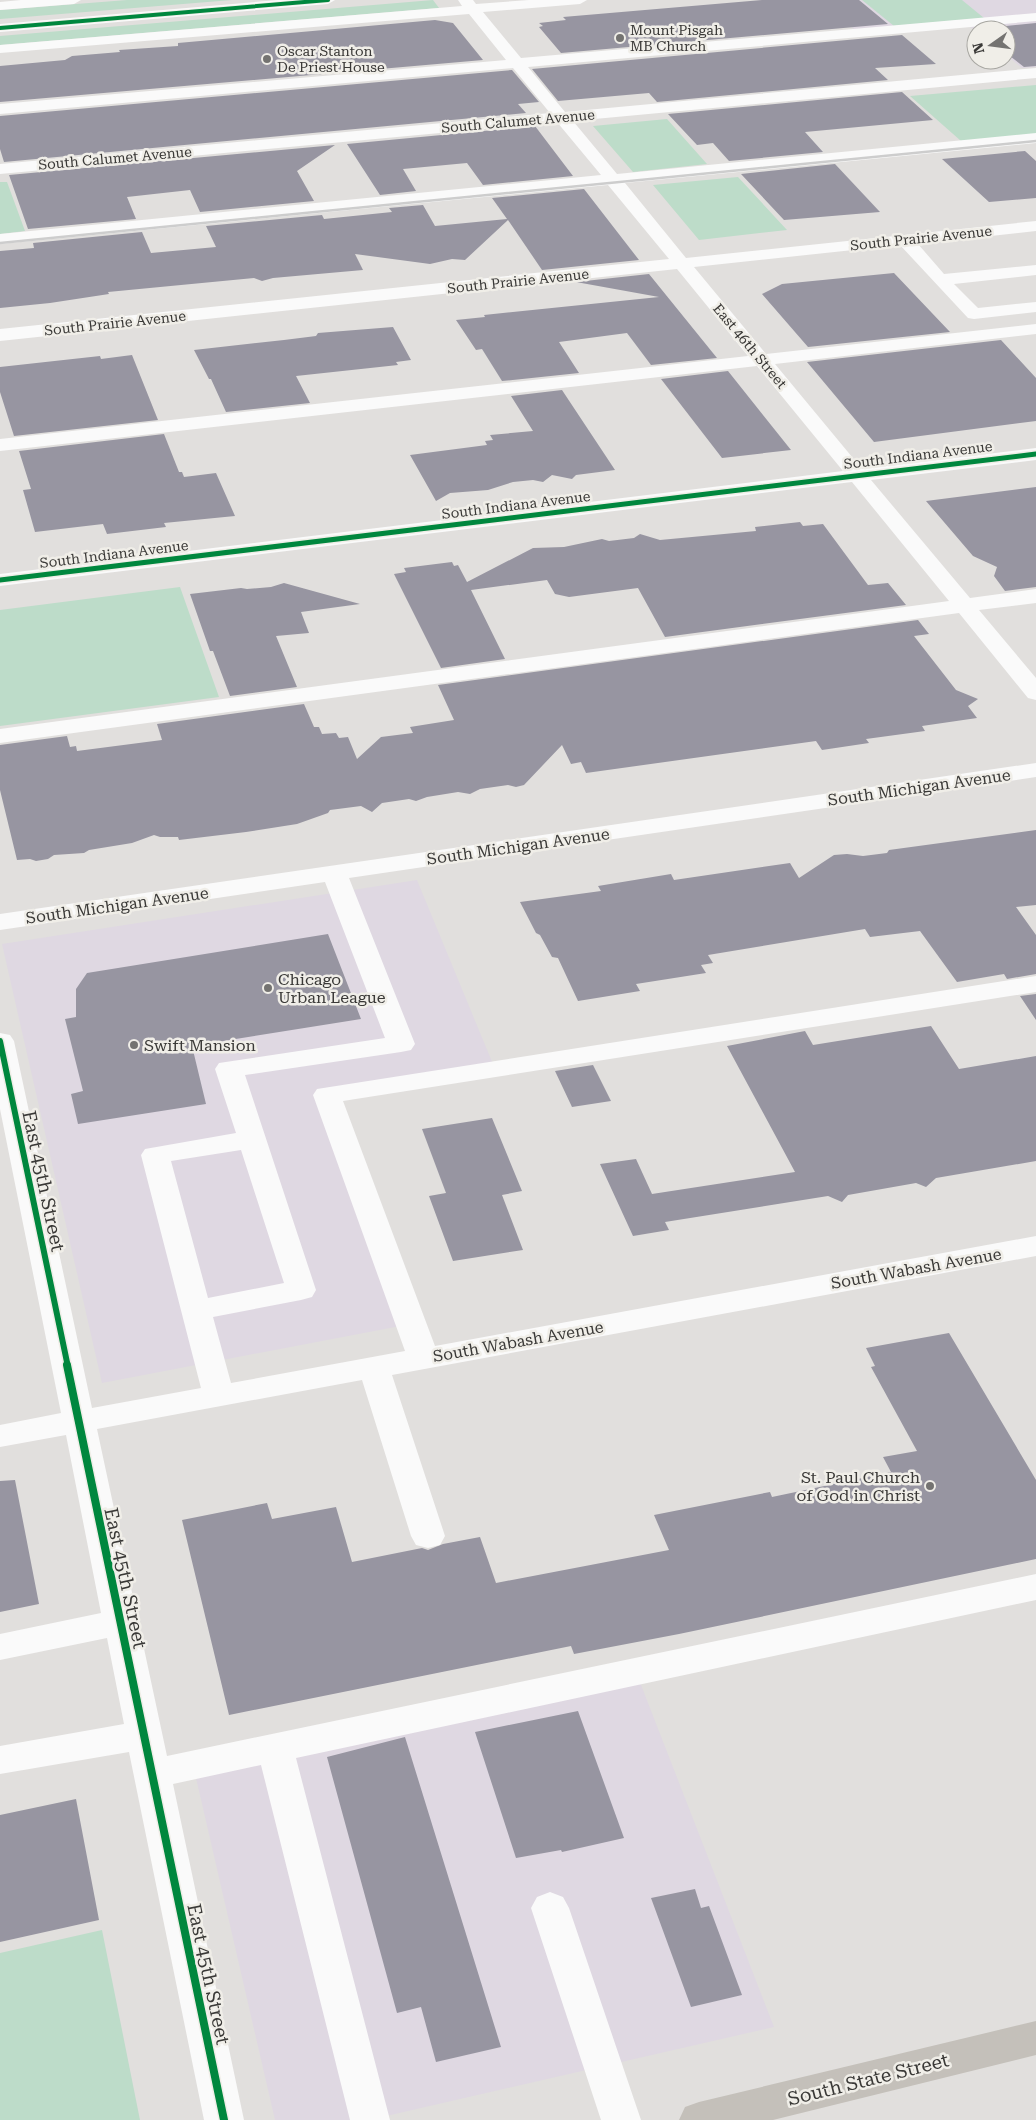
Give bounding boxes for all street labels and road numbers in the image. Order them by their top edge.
street label: South Calumet Avenue [441,106,596,136]
street label: South Calumet Avenue [38,143,193,173]
street label: South Prairie Avenue [849,223,993,253]
street label: South Prairie Avenue [446,266,590,296]
street label: East 46th Street [710,300,790,392]
street label: South Prairie Avenue [43,308,187,338]
street label: South Indiana Avenue [843,438,994,472]
street label: South Indiana Avenue [441,488,592,522]
street label: South Indiana Avenue [39,537,190,571]
street label: South Michigan Avenue [826,765,1012,810]
street label: South Michigan Avenue [425,824,611,869]
street label: South Michigan Avenue [24,883,210,928]
street label: East 45th Street [17,1109,70,1254]
street label: South Wabash Avenue [829,1244,1003,1293]
street label: South Wabash Avenue [431,1317,605,1366]
street label: East 45th Street [99,1506,152,1651]
street label: East 45th Street [182,1902,235,2047]
street label: South State Street [785,2048,951,2111]

